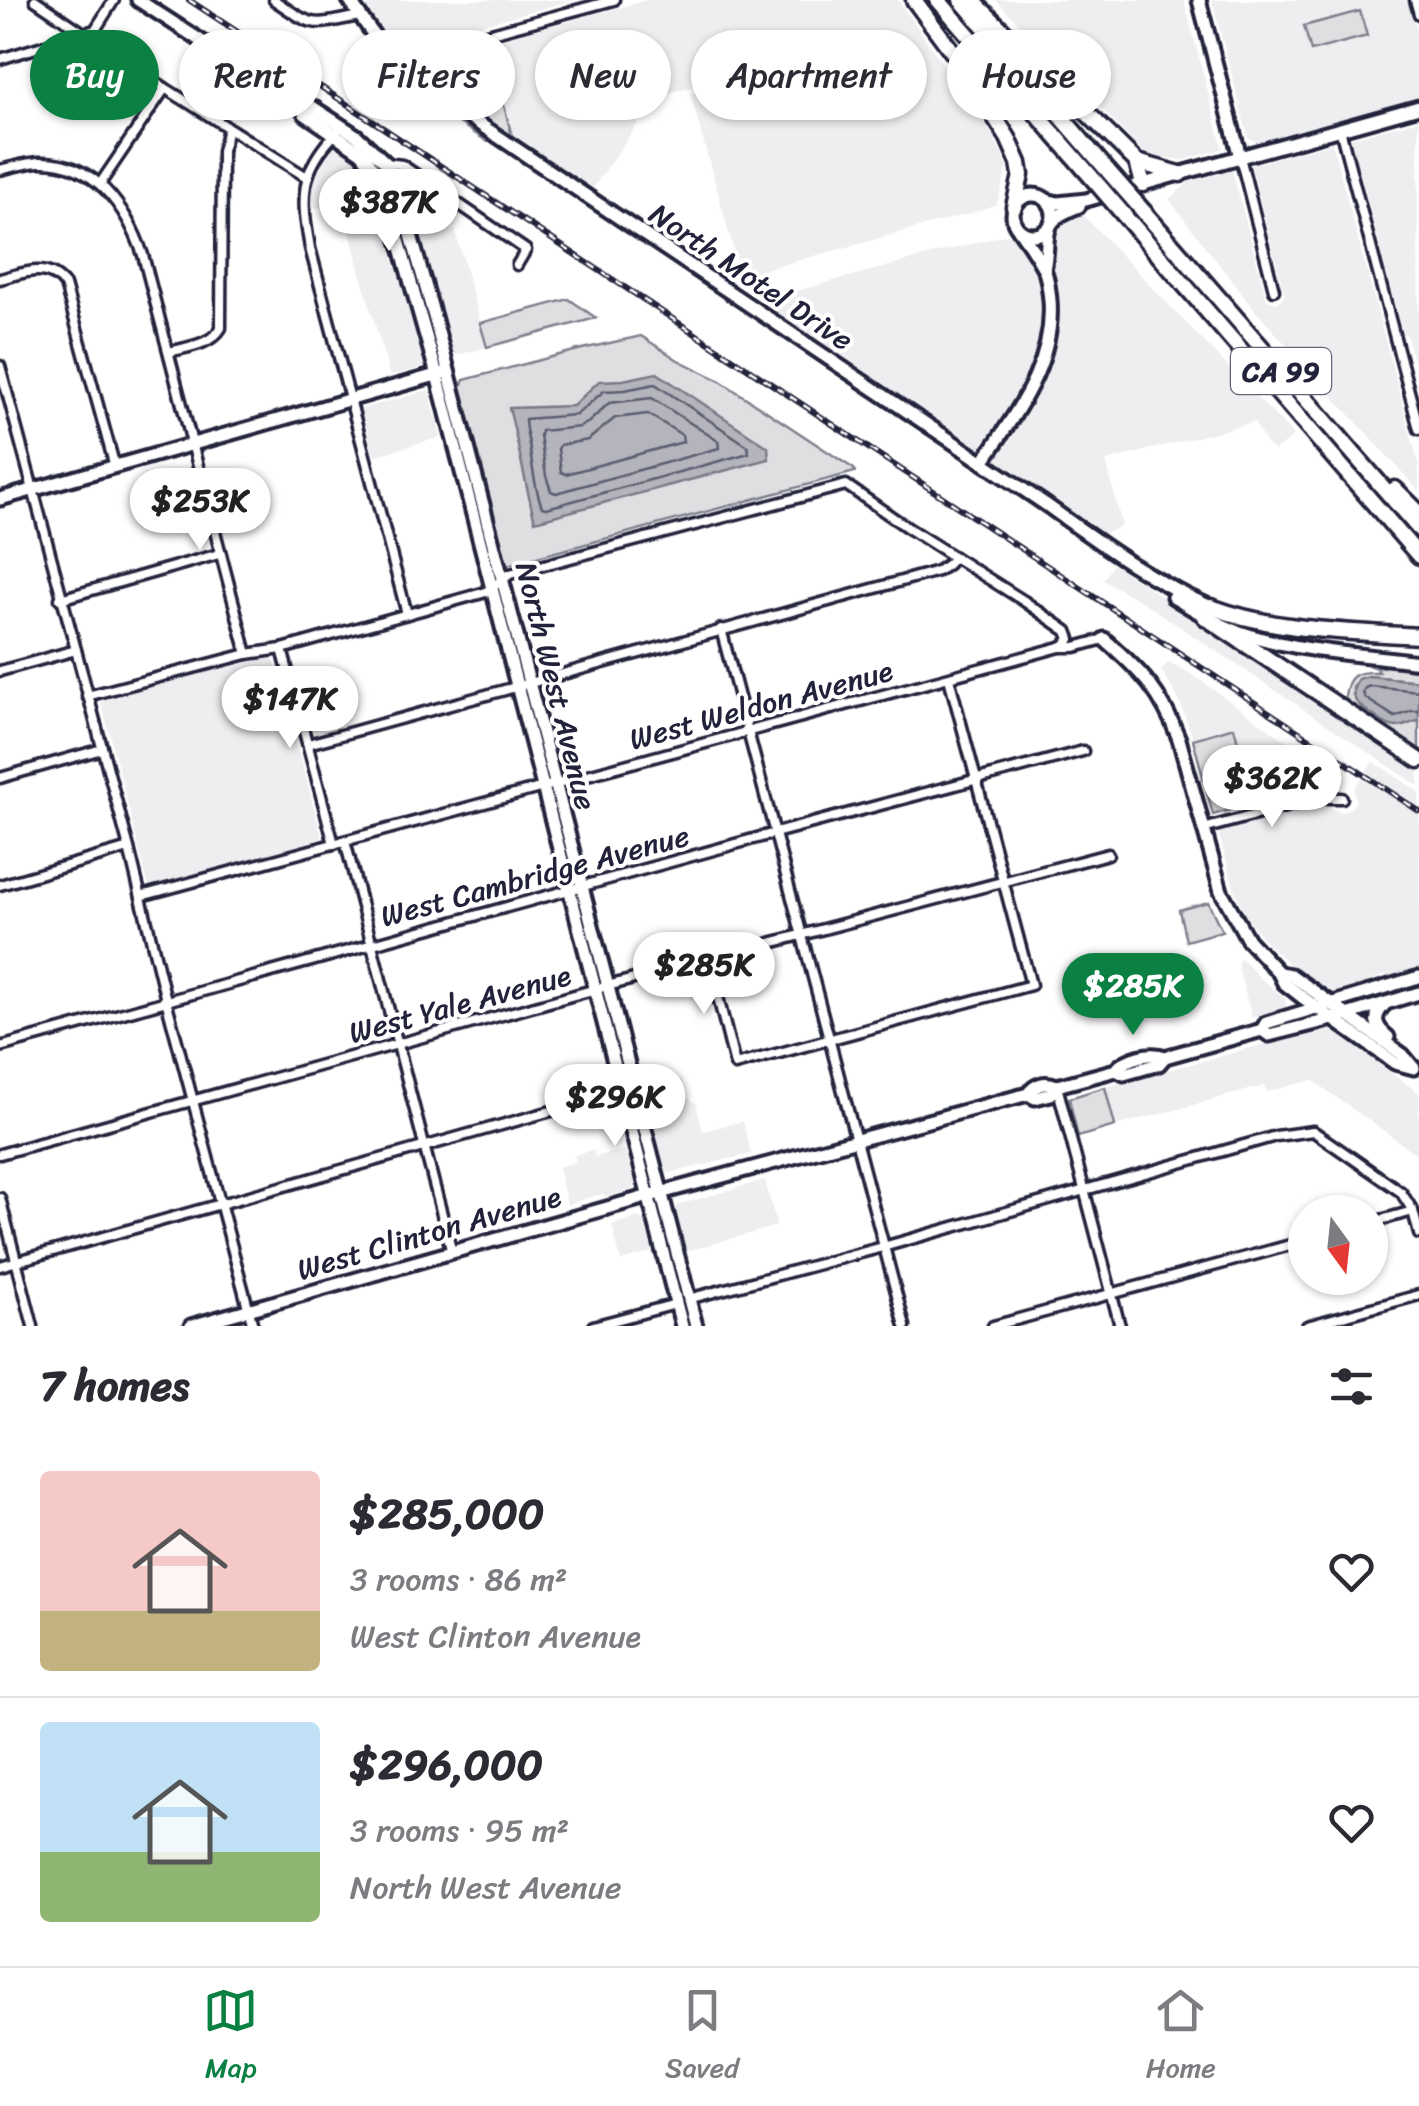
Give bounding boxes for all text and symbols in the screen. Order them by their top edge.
chip: Buy [30,30,159,120]
chip: Rent [179,30,322,120]
chip: Filters [342,30,515,120]
chip: New [535,30,671,120]
chip: Apartment [691,30,927,120]
chip: House [947,30,1111,120]
pin: $387K [319,169,459,254]
text: $387K [341,173,437,230]
street label: North Motel Drive [637,188,865,366]
road number: CA 99 [1231,348,1331,394]
pin: $253K [130,468,270,553]
text: $253K [152,472,248,529]
street label: North West Avenue [499,556,613,816]
street label: West Weldon Avenue [623,644,899,766]
pin: $147K [220,666,360,751]
text: $147K [244,670,337,727]
pin: $362K [1202,745,1342,830]
text: $362K [1224,749,1320,806]
street label: West Cambridge Avenue [374,809,696,943]
pin: $285K [634,932,774,1017]
text: $285K [655,936,753,993]
street label: West Yale Avenue [343,948,577,1060]
pin: $285K [1063,953,1203,1038]
text: $285K [1084,957,1182,1014]
pin: $296K [545,1064,685,1149]
text: $296K [566,1068,664,1125]
street label: West Clinton Avenue [290,1169,568,1297]
north arrow [1288,1195,1388,1295]
map controls [1288,1195,1388,1295]
text: 7 homes [40,1349,189,1423]
icon: filters [1324,1359,1379,1414]
text: $285,000 [350,1477,544,1551]
icon: home [120,1511,240,1631]
icon: heart [1324,1544,1379,1599]
text: 3 rooms · 86 m² [350,1551,567,1608]
text: West Clinton Avenue [350,1608,641,1665]
text: $296,000 [350,1728,543,1802]
icon: home [120,1762,240,1882]
icon: heart [1324,1795,1379,1850]
text: 3 rooms · 95 m² [350,1802,569,1859]
text: North West Avenue [350,1859,621,1916]
tab: Map [203,1983,258,2092]
tab: Saved [665,1983,739,2092]
tab: Home [1146,1983,1216,2092]

